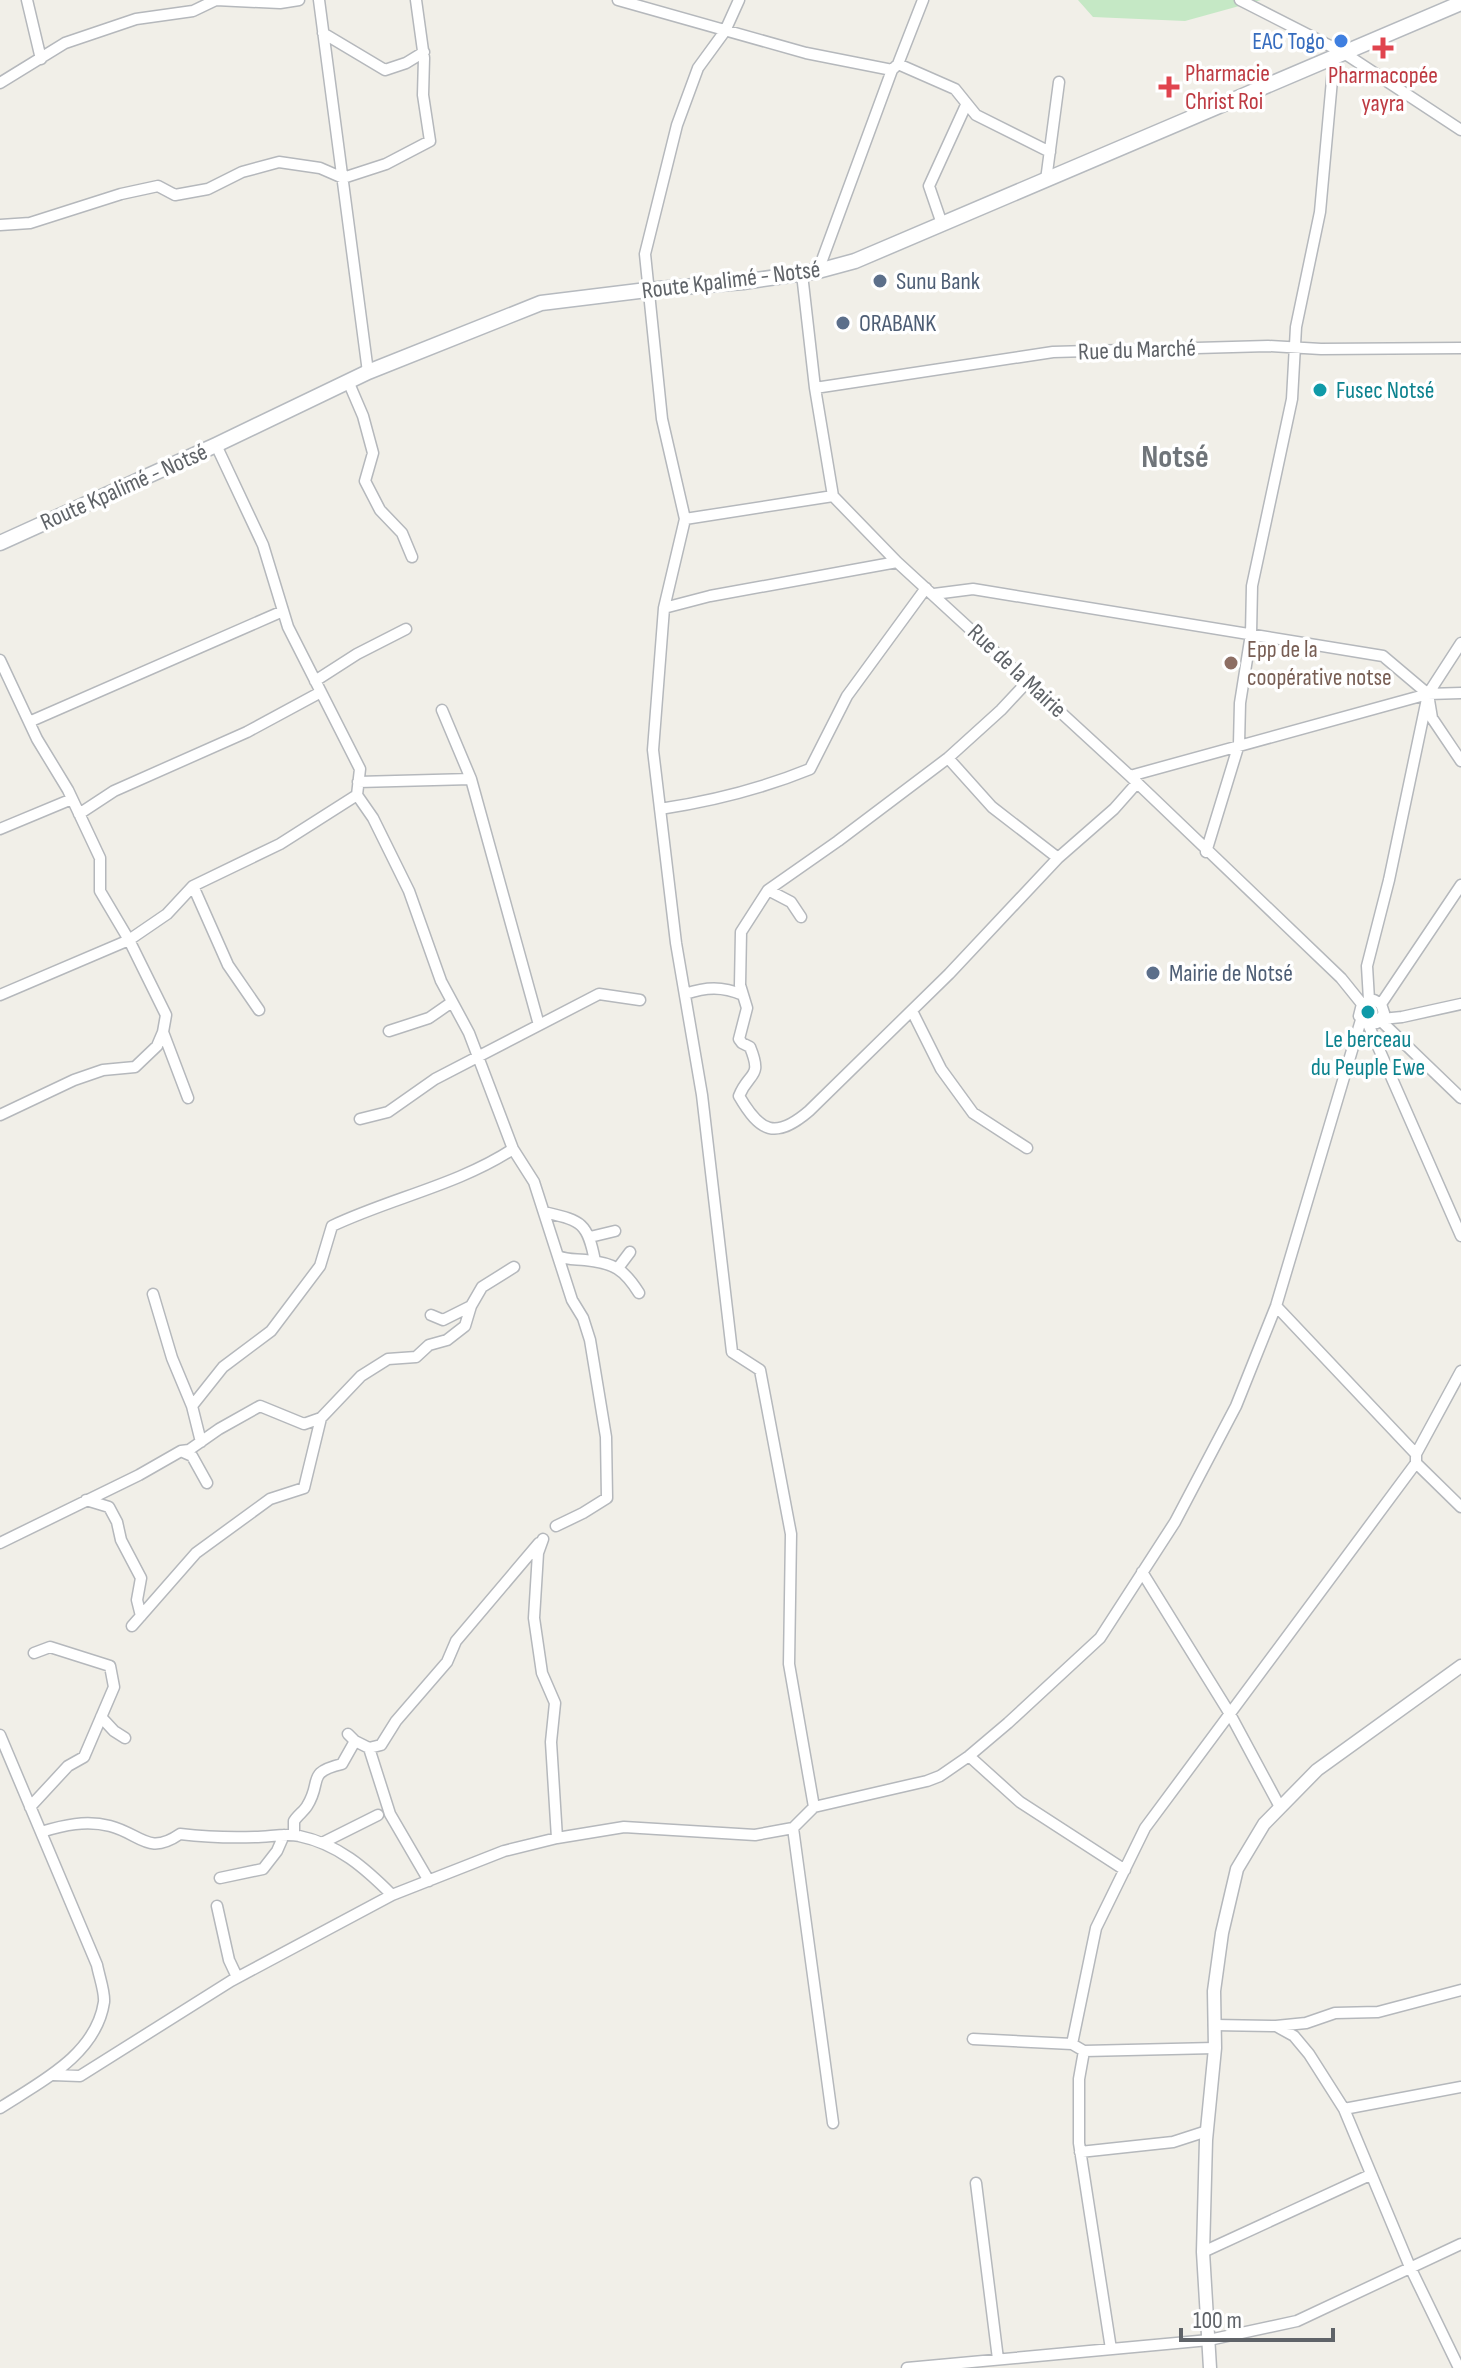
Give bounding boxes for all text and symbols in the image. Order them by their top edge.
place label: EAC Togo [1252,27,1325,56]
marker: EAC Togo [1332,32,1350,50]
marker: Pharmacopée yayra [1374,39,1392,57]
place label: Pharmacie Christ Roi [1185,59,1270,116]
place label: Pharmacopée yayra [1328,61,1438,118]
marker: Pharmacie Christ Roi [1160,78,1178,96]
street label: Route Kpalimé - Notsé [640,255,822,305]
place label: Sunu Bank [896,267,980,296]
marker: Sunu Bank [871,272,889,290]
place label: ORABANK [859,309,936,338]
marker: ORABANK [834,314,852,332]
street label: Rue du Marché [1078,333,1196,367]
place label: Fusec Notsé [1336,376,1434,405]
marker: Fusec Notsé [1311,381,1329,399]
street label: Route Kpalimé - Notsé [36,437,212,537]
district label: Notsé [1141,438,1209,477]
street label: Rue de la Mairie [962,618,1072,724]
place label: Epp de la coopérative notse [1247,635,1392,692]
marker: Epp de la coopérative notse [1222,654,1240,672]
place label: Mairie de Notsé [1169,959,1293,988]
marker: Mairie de Notsé [1144,964,1162,982]
marker: Le berceau du Peuple Ewe [1359,1003,1377,1021]
place label: Le berceau du Peuple Ewe [1311,1025,1425,1082]
scale bar [1181,2292,1333,2342]
text: 100 m [1193,2306,1242,2335]

